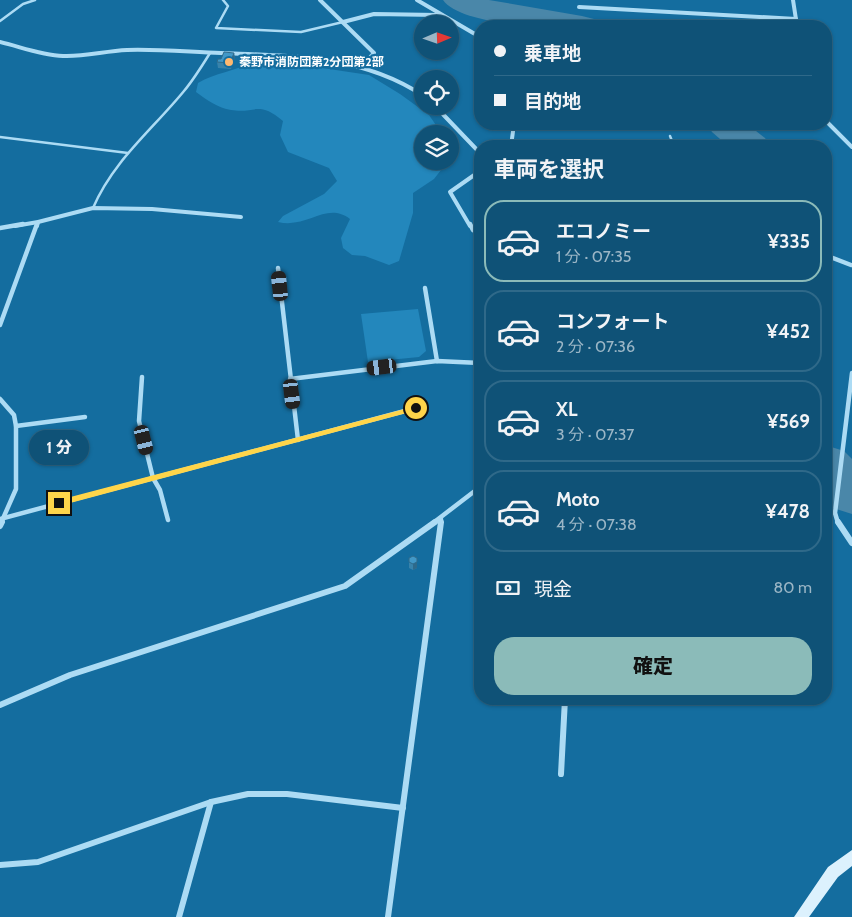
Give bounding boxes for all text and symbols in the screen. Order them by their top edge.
north arrow [414,15,459,60]
map controls [414,15,459,170]
text: 乗車地 [524,42,581,65]
place label: 秦野市消防団第2分団第2部 [239,54,384,69]
marker: 秦野市消防団第2分団第2部 [223,56,235,68]
button: locate [414,70,459,115]
text: 目的地 [524,90,581,113]
button: layers [414,125,459,170]
text: 車両を選択 [494,156,604,183]
icon: car [496,219,541,264]
text: エコノミー [556,220,651,243]
text: ¥335 [768,230,810,253]
text: 1 分 · 07:35 [556,247,632,266]
car [270,270,289,302]
icon: car [496,309,541,354]
text: コンフォート [556,310,669,333]
text: ¥452 [766,320,810,343]
text: 2 分 · 07:36 [556,337,635,356]
car [366,358,397,376]
car [282,378,301,410]
route start [405,397,427,419]
text: XL [556,398,577,421]
icon: car [496,399,541,444]
text: ¥569 [767,410,810,433]
car [133,424,154,456]
text: 3 分 · 07:37 [556,425,634,444]
callout: 1 分 [29,430,89,466]
text: 1 分 [46,438,72,457]
text: Moto [556,488,600,511]
icon: car [496,489,541,534]
route end [48,492,70,514]
text: ¥478 [766,500,810,523]
text: 4 分 · 07:38 [556,515,637,534]
icon: cash [494,574,522,602]
text: 現金 [534,578,572,601]
text: 80 m [774,578,812,597]
button: 確定 [494,637,812,695]

